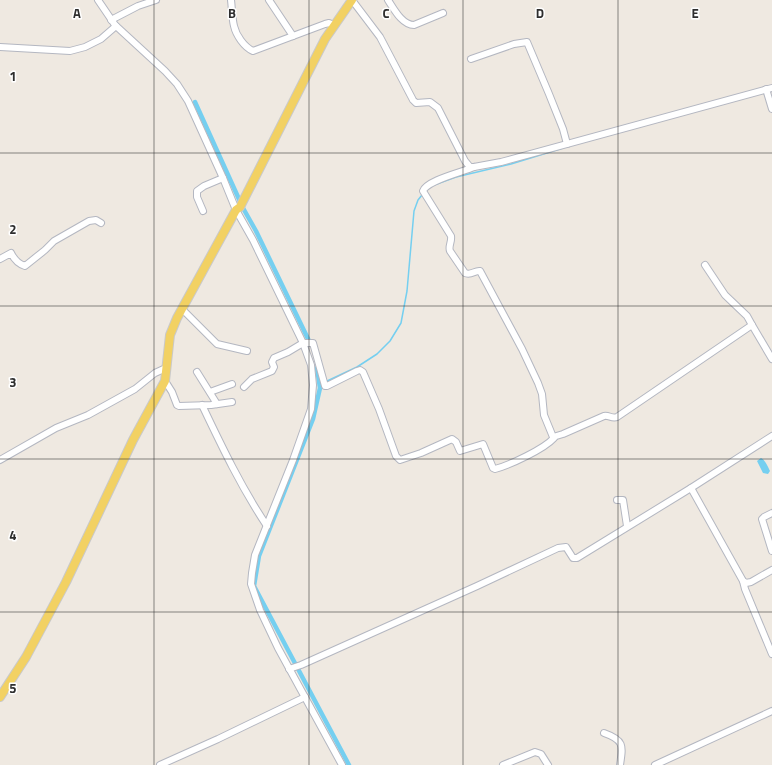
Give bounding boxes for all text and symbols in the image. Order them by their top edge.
text: A [73,3,81,23]
text: B [228,3,236,23]
text: C [382,3,390,23]
text: D [536,3,544,23]
text: E [691,3,699,23]
text: 1 [9,66,17,86]
text: 2 [9,219,17,239]
text: 3 [9,372,17,392]
text: 4 [9,525,17,545]
text: 5 [9,678,17,698]

